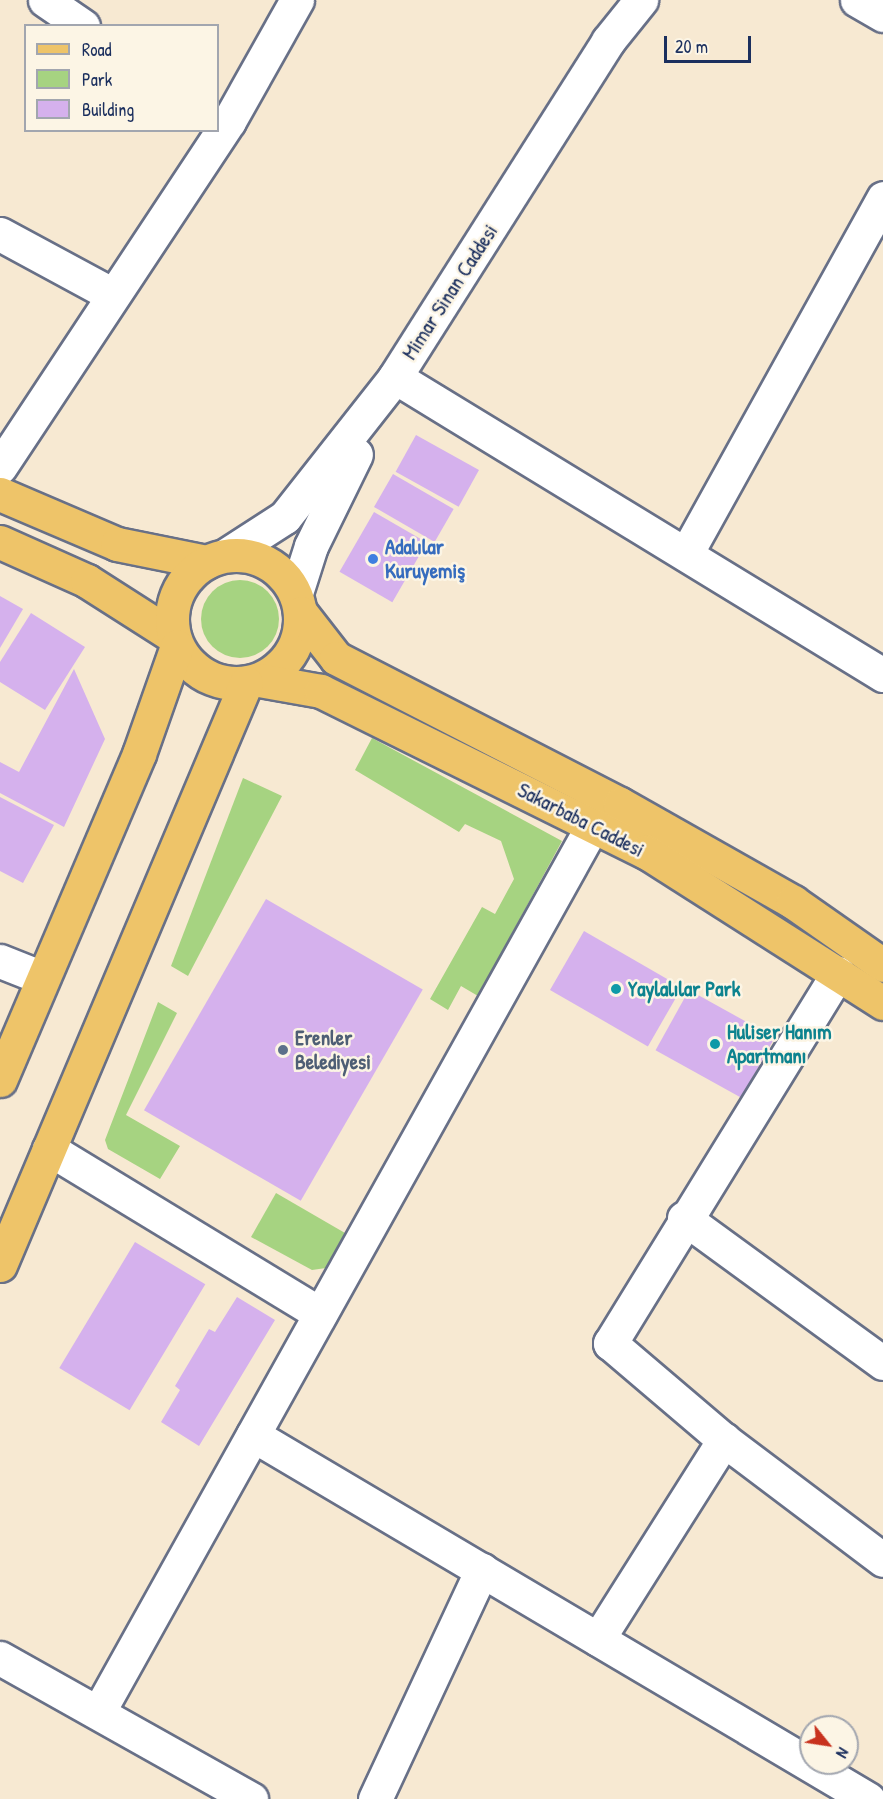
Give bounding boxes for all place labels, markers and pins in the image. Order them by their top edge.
place label: Adalılar Kuruyemiş [385,534,465,584]
marker: Adalılar Kuruyemiş [366,552,380,566]
place label: Yaylalılar Park [628,976,740,1002]
marker: Yaylalılar Park [609,982,623,996]
place label: Huliser Hanım Apartmanı [727,1019,831,1069]
place label: Erenler Belediyesi [295,1025,371,1075]
marker: Huliser Hanım Apartmanı [708,1037,722,1051]
marker: Erenler Belediyesi [276,1043,290,1057]

